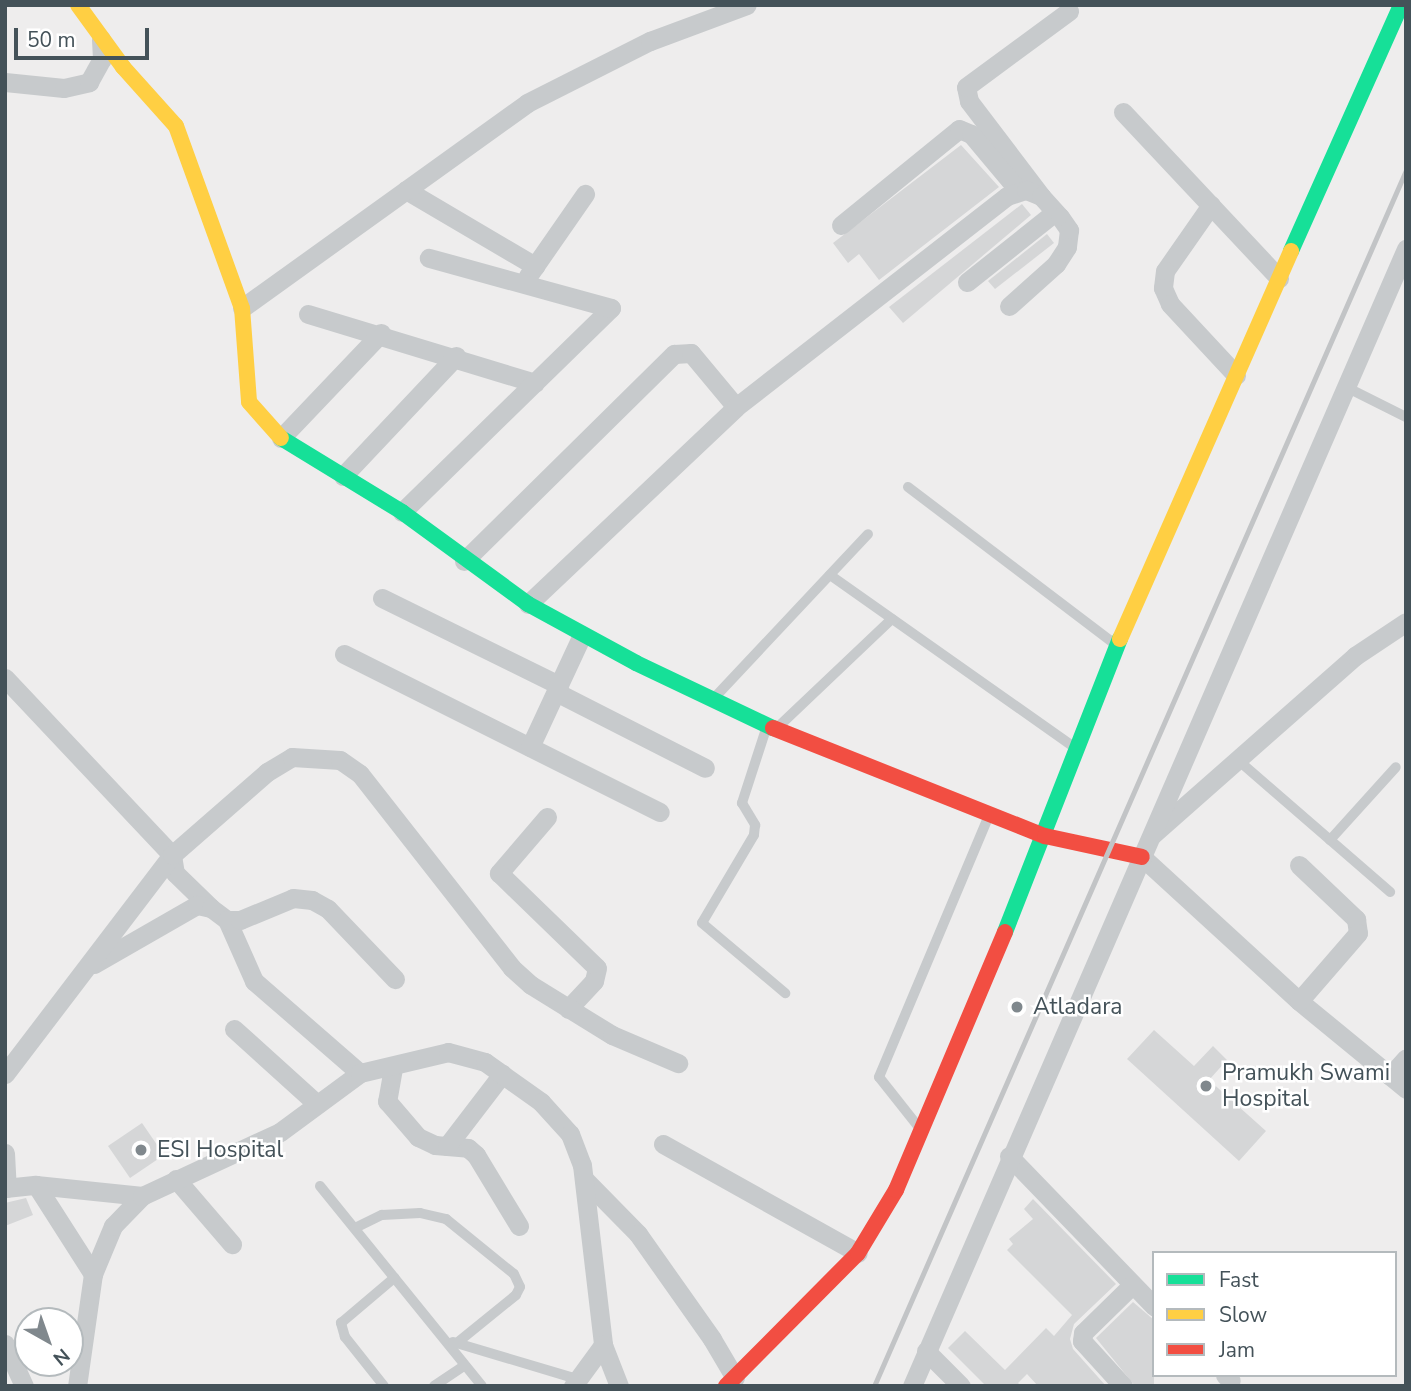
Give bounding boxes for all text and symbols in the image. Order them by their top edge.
scale bar [18,14,152,58]
text: 50 m [27,26,76,54]
place label: Atladara [1033,993,1122,1021]
marker: Atladara [1007,997,1027,1017]
place label: Pramukh Swami Hospital [1222,1059,1390,1113]
marker: Pramukh Swami Hospital [1196,1076,1216,1096]
place label: ESI Hospital [157,1136,283,1164]
marker: ESI Hospital [131,1140,151,1160]
legend [1152,1251,1397,1377]
text: Fast [1219,1266,1259,1294]
text: Slow [1219,1301,1267,1329]
north arrow [14,1307,84,1377]
text: Jam [1219,1336,1255,1364]
text: N [47,1342,75,1371]

